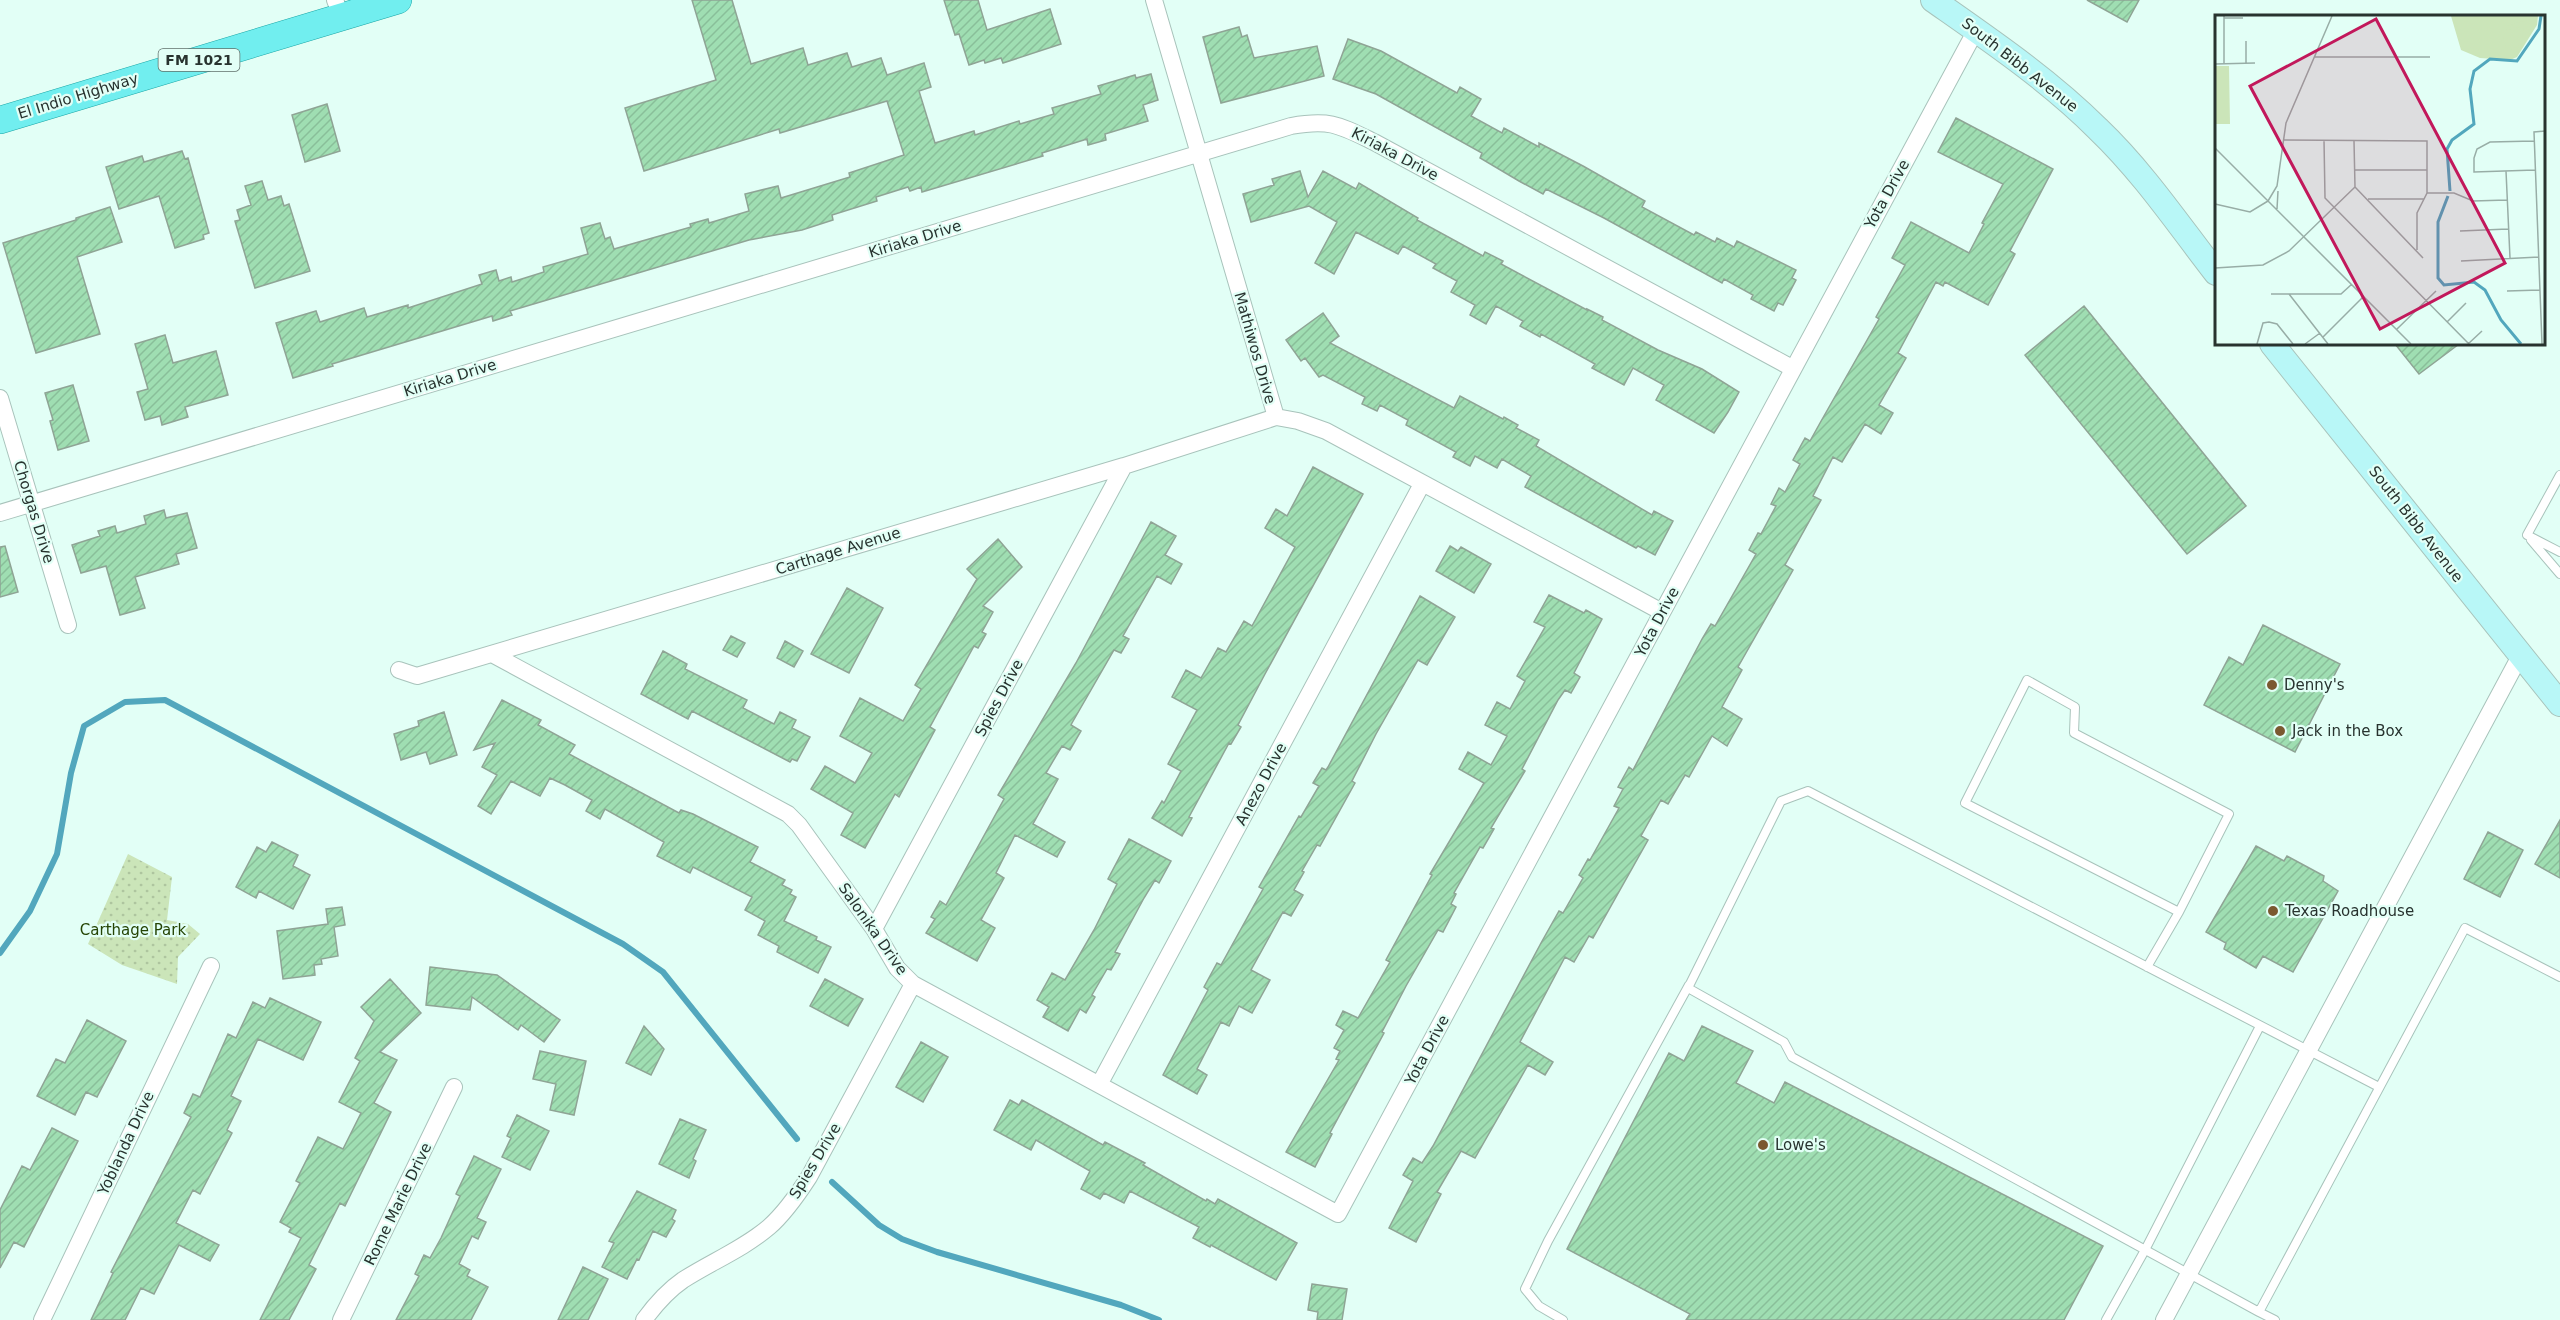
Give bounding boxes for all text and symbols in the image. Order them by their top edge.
street label: South Bibb Avenue [1958,14,2082,116]
inset map [2215,15,2545,345]
road number: FM 1021 [158,49,240,71]
street label: El Indio Highway [16,69,140,123]
street label: Kiriaka Drive [1348,124,1442,184]
street label: Yota Drive [1860,156,1913,233]
street label: Kiriaka Drive [867,216,963,262]
street label: Mathiwos Drive [1230,290,1280,406]
street label: Kiriaka Drive [402,355,498,401]
street label: Chorgas Drive [10,459,58,565]
street label: South Bibb Avenue [2365,462,2467,586]
street label: Carthage Avenue [773,523,903,579]
street label: Yota Drive [1631,584,1683,661]
street label: Spies Drive [971,656,1027,740]
place label: Denny's [2284,676,2345,694]
marker: Denny's [2265,678,2279,692]
place label: Jack in the Box [2291,722,2403,740]
marker: Jack in the Box [2273,724,2287,738]
street label: Anezo Drive [1232,740,1290,828]
street label: Salonika Drive [835,880,911,978]
place label: Texas Roadhouse [2284,902,2414,920]
marker: Texas Roadhouse [2266,904,2280,918]
park label: Carthage Park [80,921,186,939]
street label: Yota Drive [1401,1012,1453,1089]
street label: Yoblanda Drive [94,1088,158,1199]
street label: Spies Drive [785,1120,845,1202]
place label: Lowe's [1775,1136,1826,1154]
marker: Lowe's [1756,1138,1770,1152]
street label: Rome Marie Drive [361,1140,435,1268]

